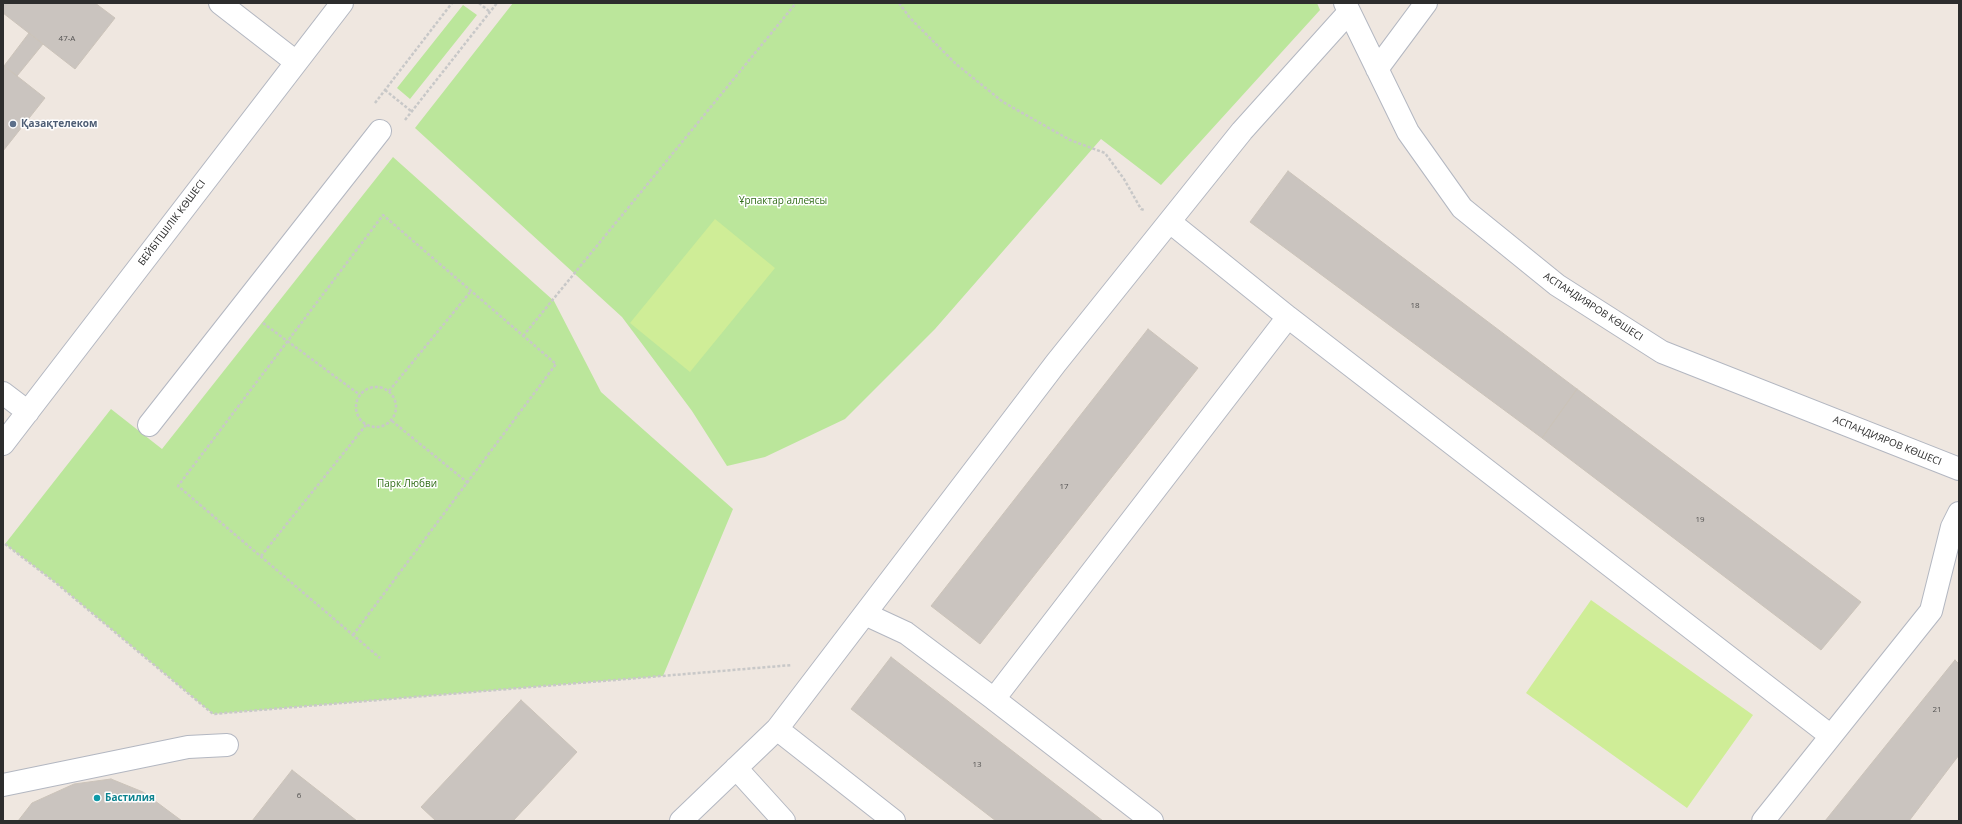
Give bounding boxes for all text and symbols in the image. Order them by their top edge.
house number: 47-А [59,34,75,44]
place label: Қазақтелеком [21,118,97,130]
marker: Қазақтелеком [8,119,18,129]
street label: БЕЙБІТШІЛІК КӨШЕСІ [136,178,208,268]
park label: Ұрпактар аллеясы [739,195,827,207]
street label: АСПАНДИЯРОВ КӨШЕСІ [1541,270,1645,344]
house number: 18 [1410,301,1420,311]
street label: АСПАНДИЯРОВ КӨШЕСІ [1831,414,1943,468]
park label: Парк Любви [377,478,437,490]
house number: 17 [1059,482,1069,492]
house number: 19 [1695,515,1705,525]
house number: 21 [1932,705,1942,715]
house number: 13 [972,760,982,770]
house number: 6 [297,791,301,801]
place label: Бастилия [105,792,155,804]
marker: Бастилия [92,793,102,803]

